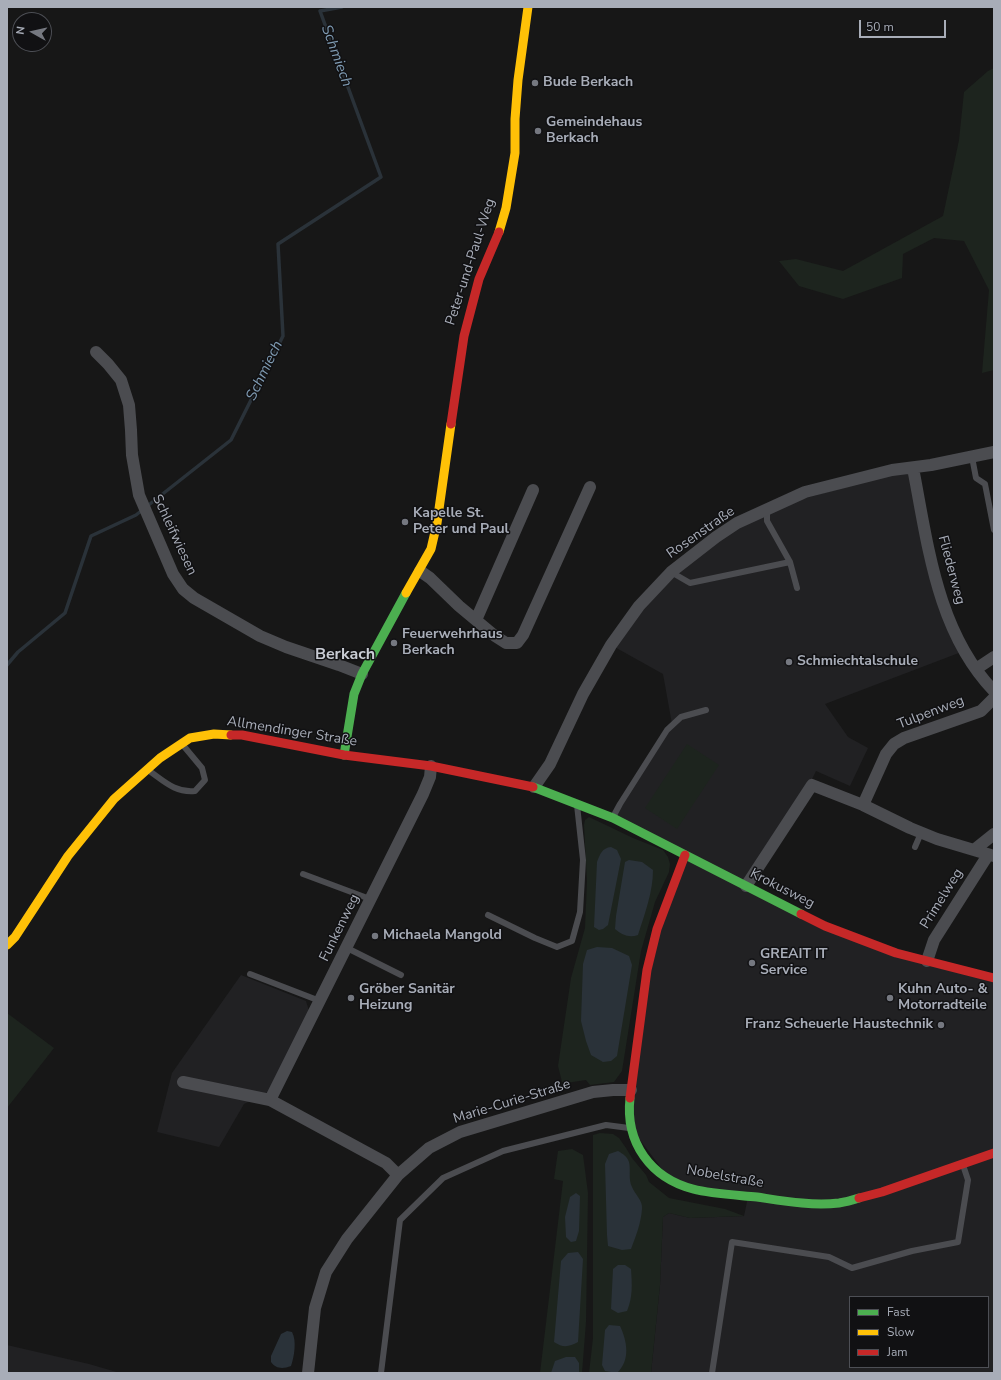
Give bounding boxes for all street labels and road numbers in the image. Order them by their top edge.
street label: Peter-und-Paul-Weg [443,197,499,327]
street label: Schleifwiesen [148,492,200,578]
street label: Rosenstraße [664,503,738,563]
street label: Fliederweg [934,534,968,606]
street label: Tulpenweg [895,693,967,733]
street label: Allmendinger Straße [226,713,358,751]
street label: Krokusweg [747,866,817,912]
street label: Primelweg [917,866,967,932]
street label: Funkenweg [316,892,364,964]
street label: Marie-Curie-Straße [451,1076,573,1128]
street label: Nobelstraße [685,1162,765,1192]

